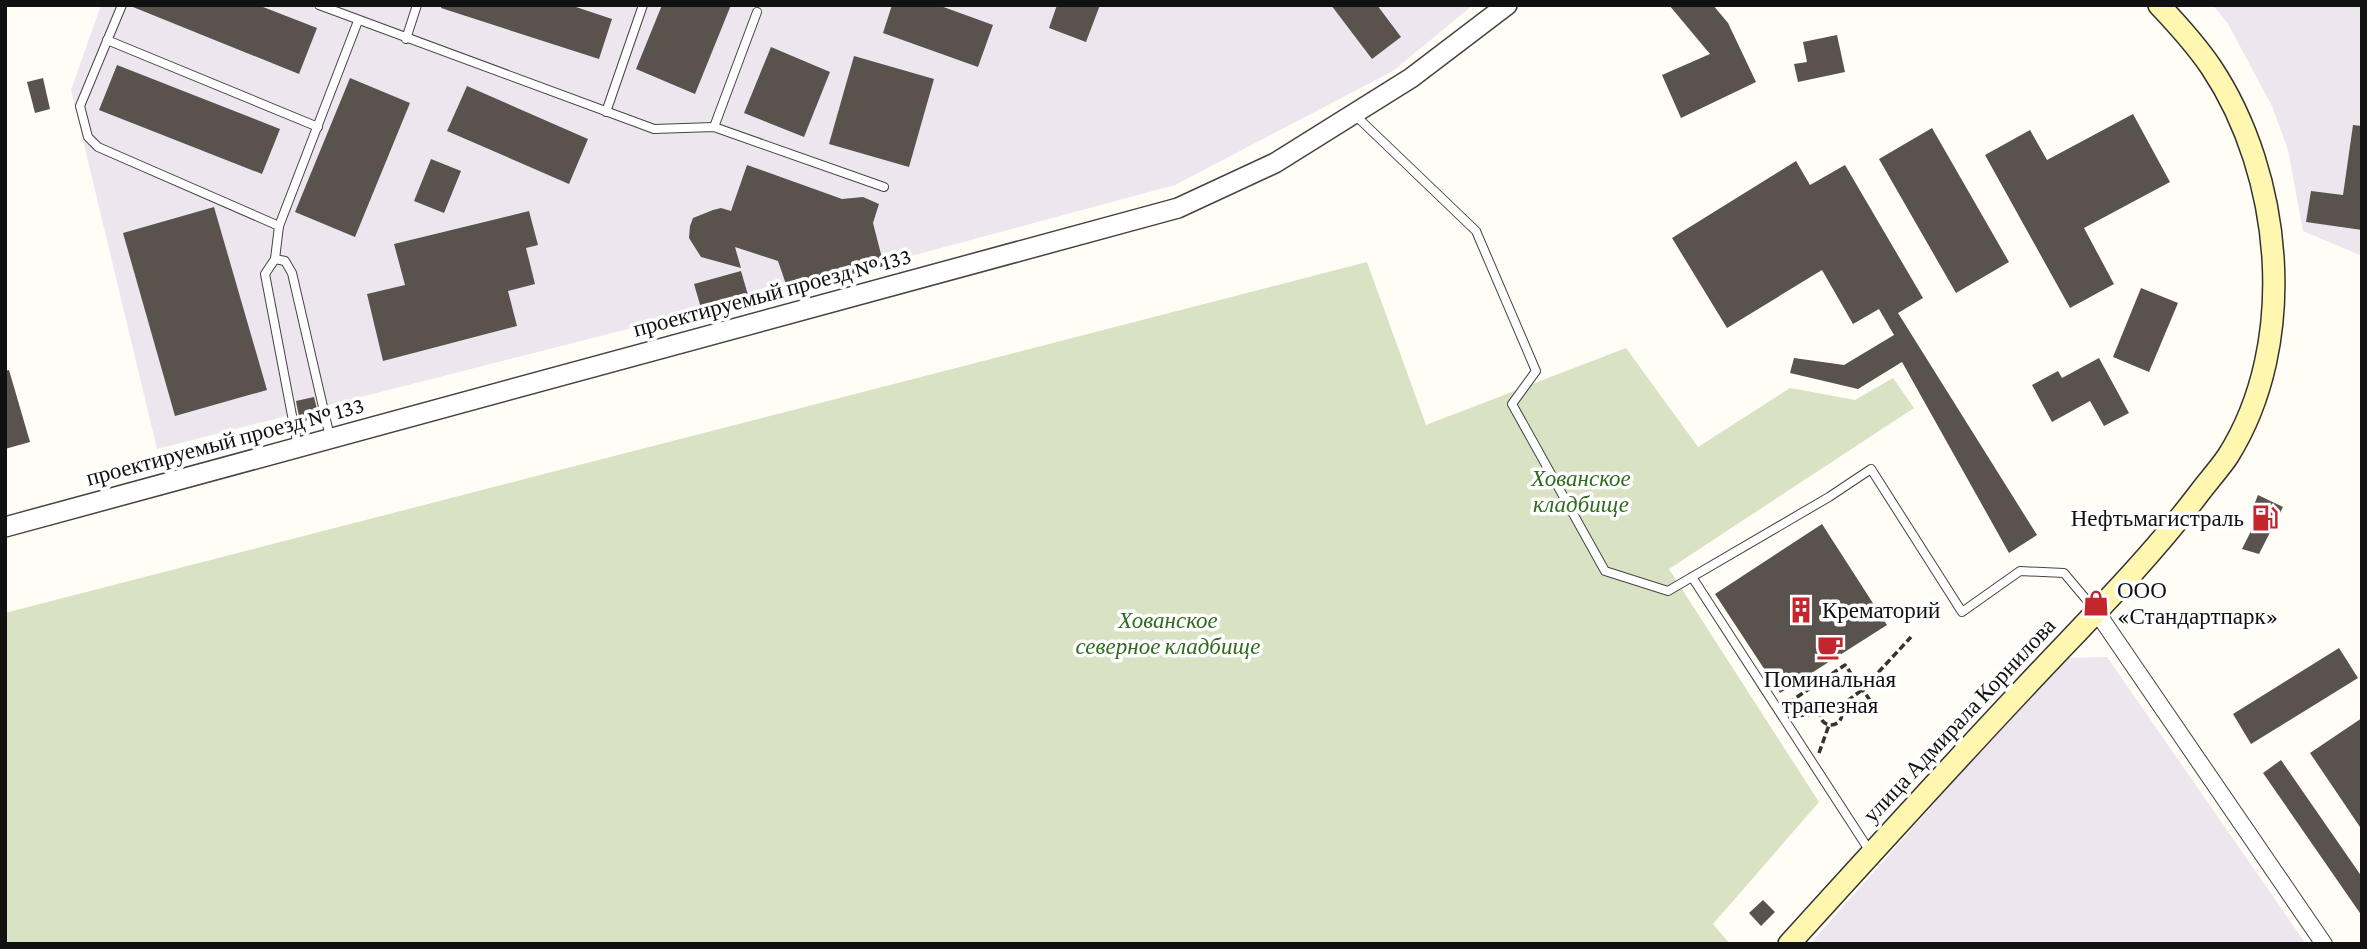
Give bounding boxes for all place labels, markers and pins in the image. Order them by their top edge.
fuel station icon: Нефтьмагистраль [2250,503,2280,533]
place label: Нефтьмагистраль [2071,505,2244,531]
place label: ООО «Стандартпарк» [2117,577,2278,629]
shop icon: ООО «Стандартпарк» [2081,588,2111,618]
building icon: Крематорий [1786,595,1816,625]
place label: Крематорий [1822,597,1940,623]
cafe icon: Поминальная трапезная [1815,632,1845,662]
place label: Поминальная трапезная [1764,666,1897,718]

